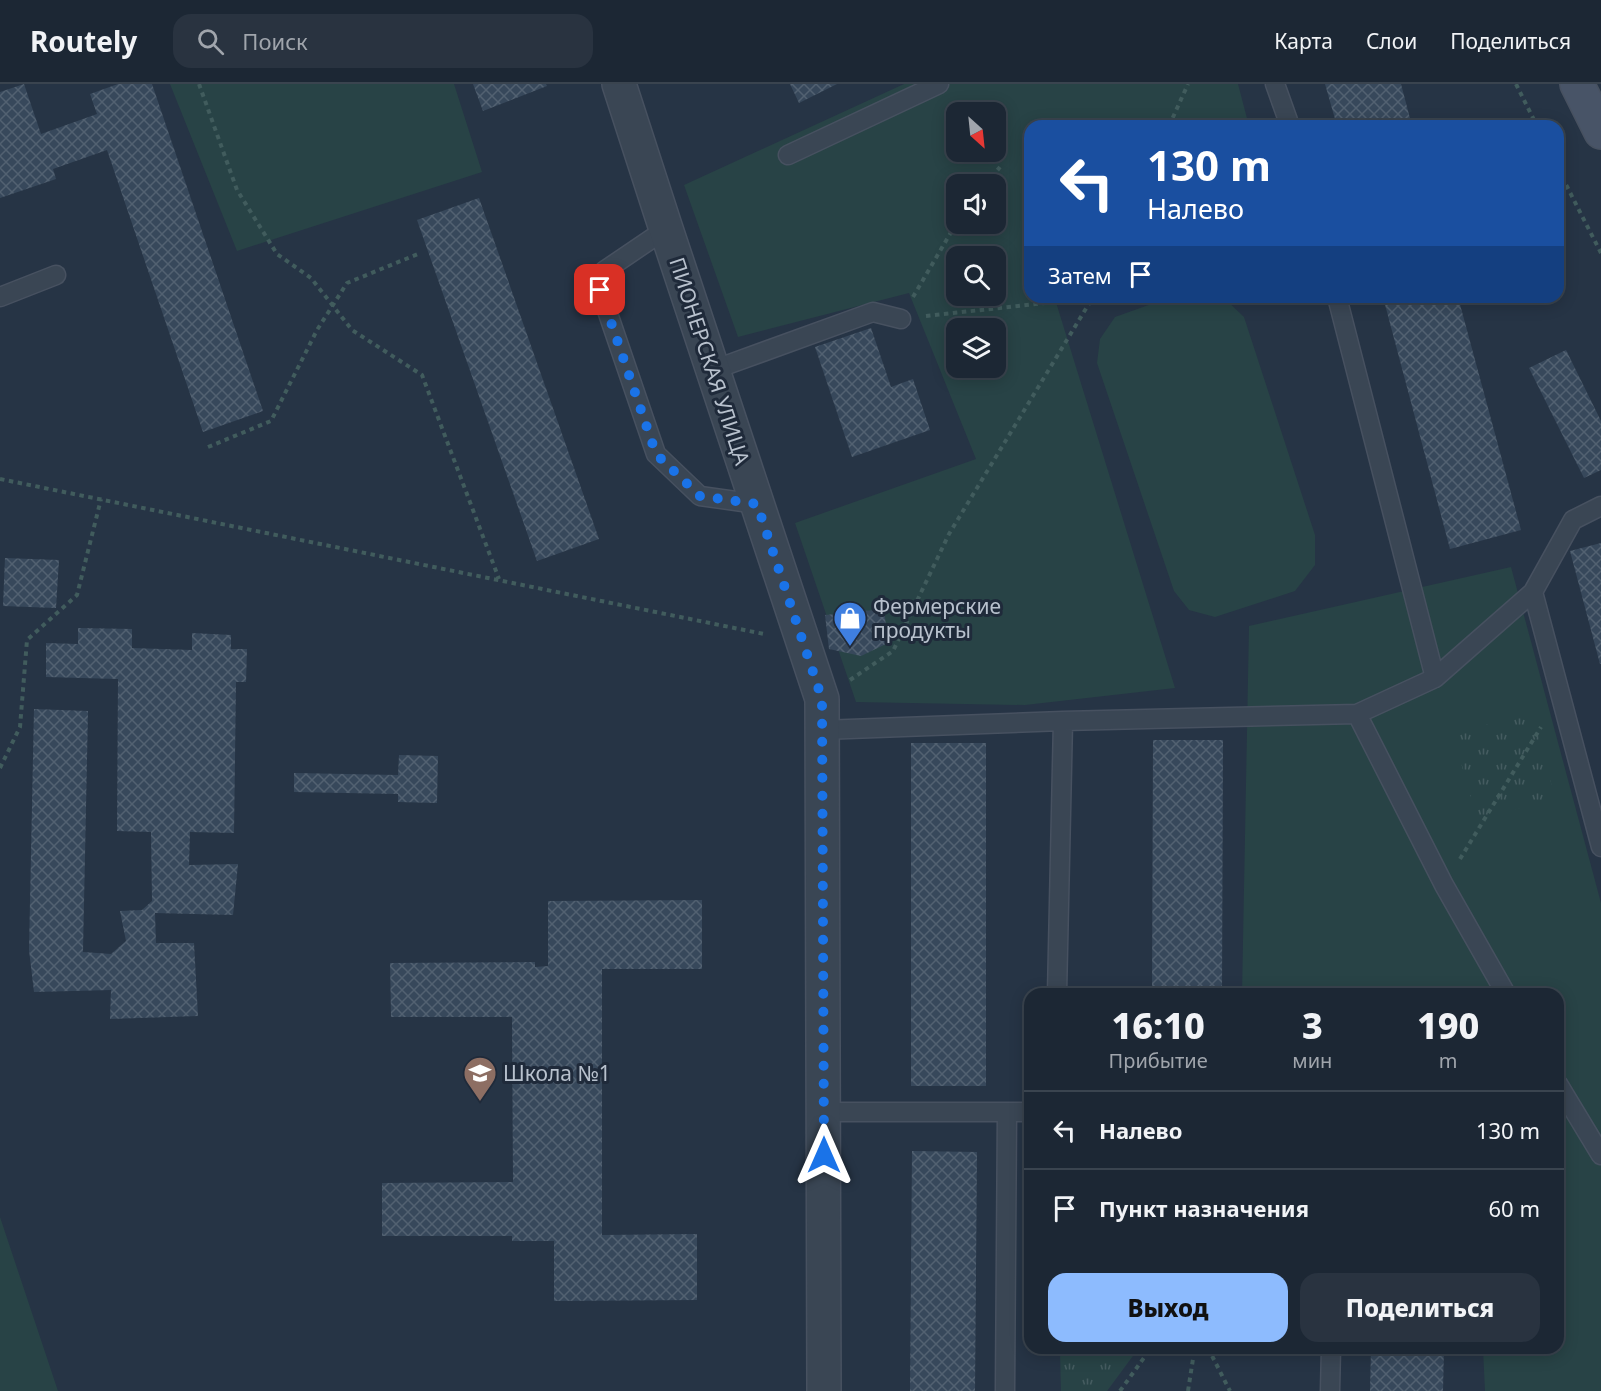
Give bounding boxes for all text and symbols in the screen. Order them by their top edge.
search box [173,14,593,68]
text: Routely [30,22,137,60]
icon: search [194,25,227,58]
text: Поиск [242,26,308,56]
text: Карта [1274,27,1333,55]
text: Слои [1366,27,1417,55]
text: Поделиться [1450,27,1571,55]
north arrow [946,102,1006,162]
map controls [946,102,1006,378]
text: 130 m [1147,136,1271,193]
icon: left [1048,144,1126,222]
button: sound [946,174,1006,234]
text: Налево [1147,190,1244,227]
button: search [946,246,1006,306]
street label: ПИОНЕРСКАЯ УЛИЦА [663,254,757,469]
icon: arrive [1124,258,1157,291]
text: Затем [1048,260,1112,290]
pin [574,264,625,315]
icon: arrive [583,273,616,306]
button: layers [946,318,1006,378]
place label: Фермерские продукты [873,592,1001,644]
shop icon: Фермерские продукты [832,600,868,647]
text: 16:10 [1111,1001,1205,1050]
text: 3 [1302,1001,1323,1050]
text: 190 [1417,1001,1479,1050]
text: Прибытие [1109,1047,1208,1074]
text: мин [1292,1047,1332,1074]
text: m [1439,1047,1458,1074]
school or university icon: Школа №1 [462,1055,498,1102]
place label: Школа №1 [503,1059,611,1087]
icon: left [1048,1114,1081,1147]
text: Налево [1099,1115,1182,1145]
text: 130 m [1476,1115,1540,1145]
position arrow [792,1123,856,1187]
icon: arrive [1048,1192,1081,1225]
text: Пункт назначения [1099,1193,1309,1223]
text: 60 m [1489,1193,1540,1223]
button: Выход [1048,1273,1288,1342]
button: Поделиться [1300,1273,1540,1342]

